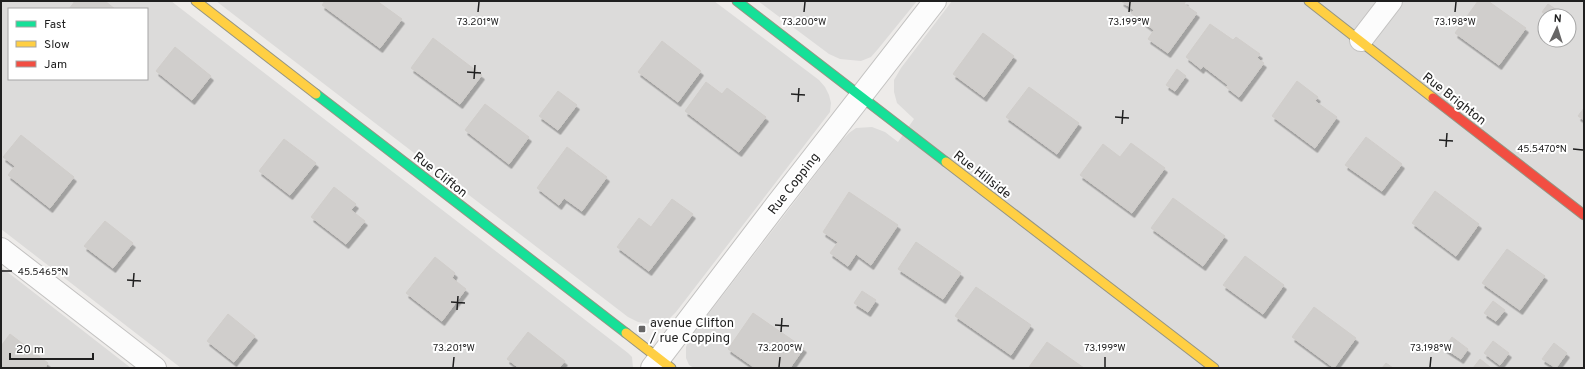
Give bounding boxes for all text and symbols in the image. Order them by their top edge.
legend [8,8,148,80]
north arrow [1537,8,1577,48]
text: N [1553,12,1562,26]
text: 73.201°W [457,16,499,29]
text: 73.200°W [782,16,826,29]
text: 73.199°W [1108,16,1150,29]
text: 73.198°W [1434,16,1476,29]
text: Fast [44,17,66,33]
text: Slow [44,37,70,53]
text: Jam [44,57,67,73]
street label: Rue Brighton [1419,70,1489,129]
text: 45.5470°N [1517,143,1567,156]
street label: Rue Hillside [950,148,1014,203]
street label: Rue Clifton [409,149,470,202]
street label: Rue Copping [765,150,824,218]
text: 45.5465°N [18,266,68,279]
place label: avenue Clifton / rue Copping [649,316,734,347]
marker: avenue Clifton / rue Copping [637,324,647,334]
scale bar [10,335,93,361]
text: 20 m [16,342,44,358]
text: 73.201°W [433,342,475,355]
text: 73.200°W [758,342,802,355]
text: 73.199°W [1084,342,1126,355]
text: 73.198°W [1410,342,1452,355]

